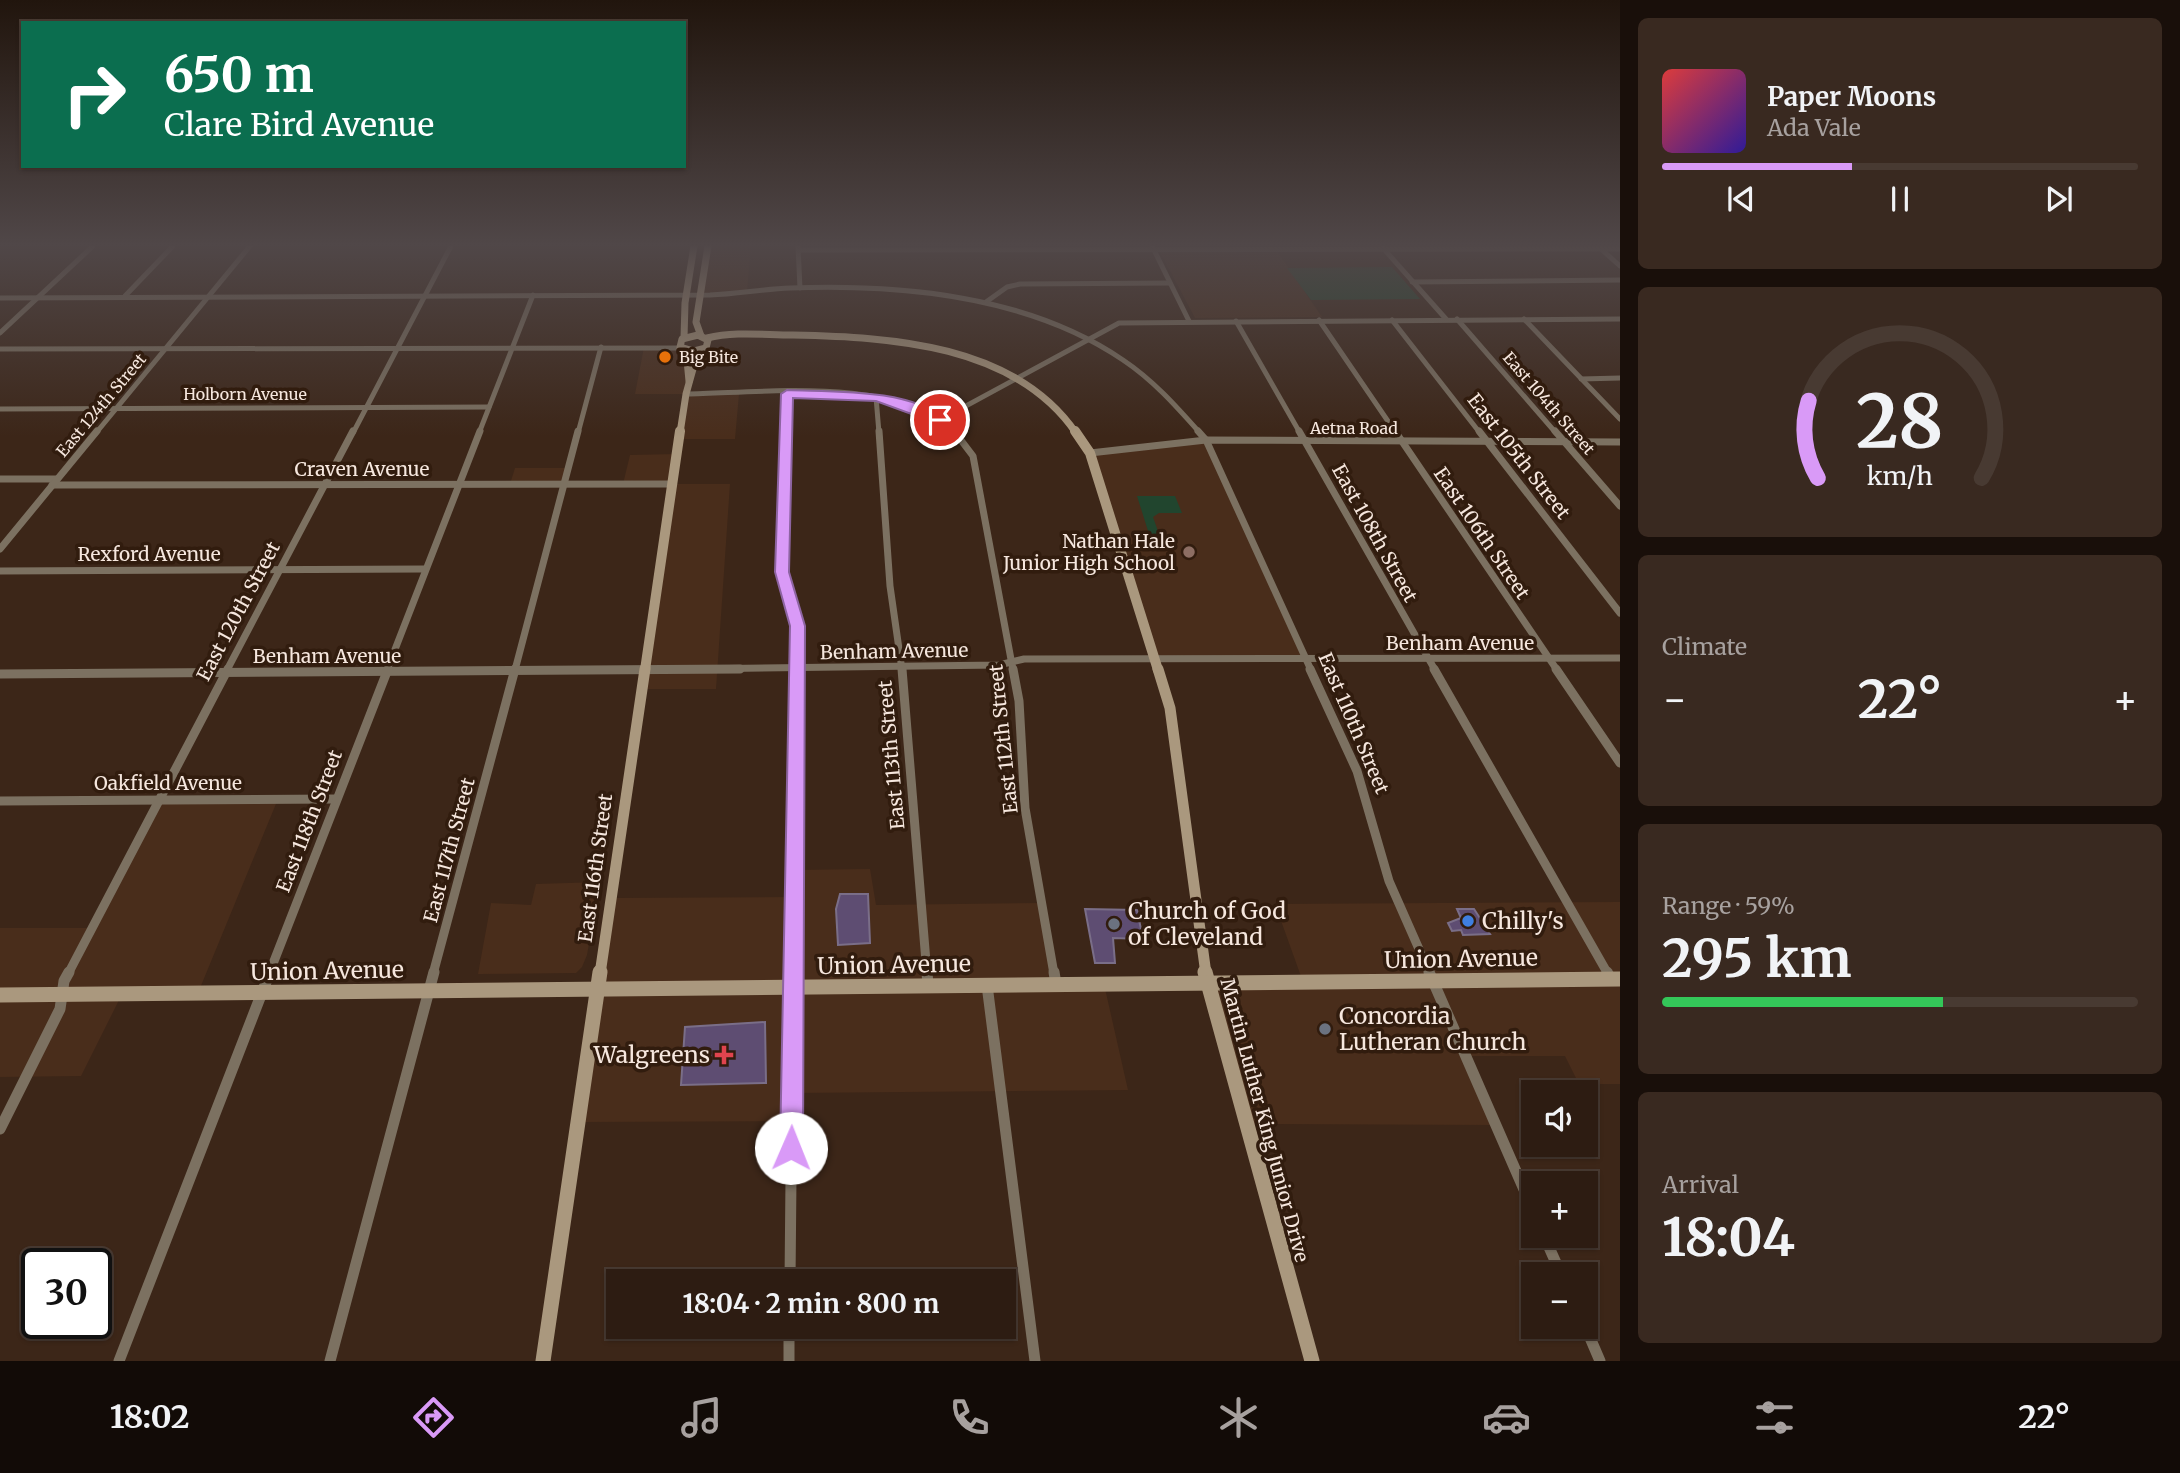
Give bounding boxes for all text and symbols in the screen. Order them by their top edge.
text: 650 m [164,44,314,105]
icon: right [49,49,140,140]
text: Paper Moons [1767,80,1936,113]
text: Clare Bird Avenue [164,105,434,145]
text: Ada Vale [1767,113,1861,142]
icon: previous [1722,180,1760,218]
icon: pause [1881,180,1919,218]
icon: next [2040,180,2078,218]
place label: Big Bite [679,347,738,367]
street label: East 104th Street [1499,347,1600,459]
street label: East 124th Street [52,349,151,461]
marker: Big Bite [657,349,673,365]
text: 28 [1856,376,1944,468]
street label: Holborn Avenue [183,384,307,404]
street label: East 105th Street [1462,388,1576,524]
pin [910,390,970,450]
icon: arrive [921,401,959,439]
street label: Aetna Road [1309,418,1398,438]
street label: Craven Avenue [295,457,429,481]
street label: East 108th Street [1327,460,1423,607]
text: km/h [1867,460,1933,492]
street label: East 106th Street [1429,462,1535,604]
place label: Nathan Hale Junior High School [1002,529,1175,575]
street label: East 120th Street [191,537,285,685]
street label: Rexford Avenue [77,542,221,566]
marker: Nathan Hale Junior High School [1181,544,1197,560]
street label: Benham Avenue [1386,631,1534,655]
text: Climate [1662,632,1747,661]
street label: Benham Avenue [820,638,968,664]
street label: Benham Avenue [253,644,401,668]
street label: East 110th Street [1313,649,1395,798]
street label: East 112th Street [983,662,1023,815]
text: 22° [1858,667,1942,732]
text: − [1662,676,1687,723]
text: + [2113,676,2138,723]
street label: East 113th Street [872,679,909,831]
street label: East 118th Street [271,746,347,895]
street label: Oakfield Avenue [94,771,242,795]
street label: East 117th Street [418,774,480,925]
street label: East 116th Street [573,791,617,944]
text: Range · 59% [1662,891,1795,920]
place label: Church of God of Cleveland [1128,896,1286,951]
place label: Chilly's [1482,906,1564,935]
marker: Chilly's [1460,913,1476,929]
marker: Church of God of Cleveland [1106,916,1122,932]
text: 295 km [1662,926,1852,991]
street label: Union Avenue [1384,943,1538,974]
street label: Union Avenue [817,949,971,980]
street label: Union Avenue [250,955,404,986]
street label: Martin Luther King Junior Drive [1216,975,1315,1265]
place label: Concordia Lutheran Church [1339,1001,1526,1056]
marker: Concordia Lutheran Church [1317,1021,1333,1037]
place label: Walgreens [593,1040,710,1069]
marker: Walgreens [716,1047,732,1063]
map controls [1521,1080,1598,1339]
button: sound [1521,1080,1598,1157]
position arrow [754,1111,828,1185]
text: Arrival [1662,1170,1739,1199]
button: + [1521,1171,1598,1248]
text: 18:04 [1662,1205,1795,1270]
speed limit sign: 30 [21,1248,112,1339]
button: − [1521,1262,1598,1339]
text: 18:04 · 2 min · 800 m [683,1287,939,1320]
icon: directions [409,1393,458,1442]
icon: music [677,1393,726,1442]
icon: phone [945,1393,994,1442]
icon: climate [1214,1393,1263,1442]
icon: car [1482,1393,1531,1442]
icon: filters [1750,1393,1799,1442]
text: 18:02 [110,1397,190,1437]
text: 22° [2018,1397,2070,1437]

